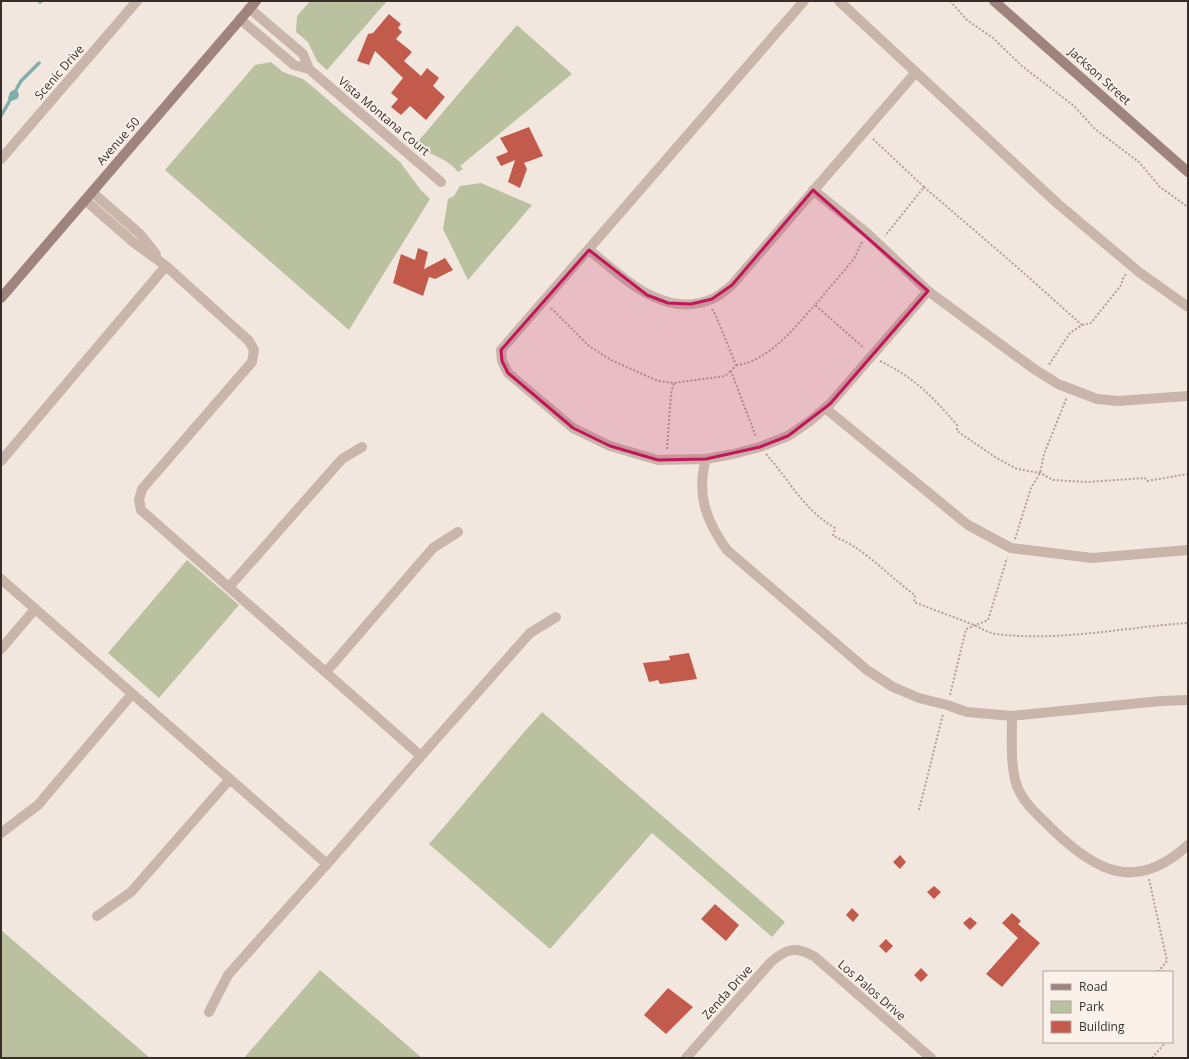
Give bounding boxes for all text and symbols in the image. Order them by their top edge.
street label: Scenic Drive [30,41,88,103]
street label: Jackson Street [1064,43,1135,109]
street label: Vista Montana Court [335,73,433,159]
street label: Avenue 50 [92,113,144,169]
street label: Los Palos Drive [834,956,910,1024]
street label: Zenda Drive [698,961,756,1023]
legend [1043,971,1173,1043]
text: Road [1079,978,1108,995]
text: Park [1079,998,1105,1015]
text: Building [1079,1018,1125,1035]

